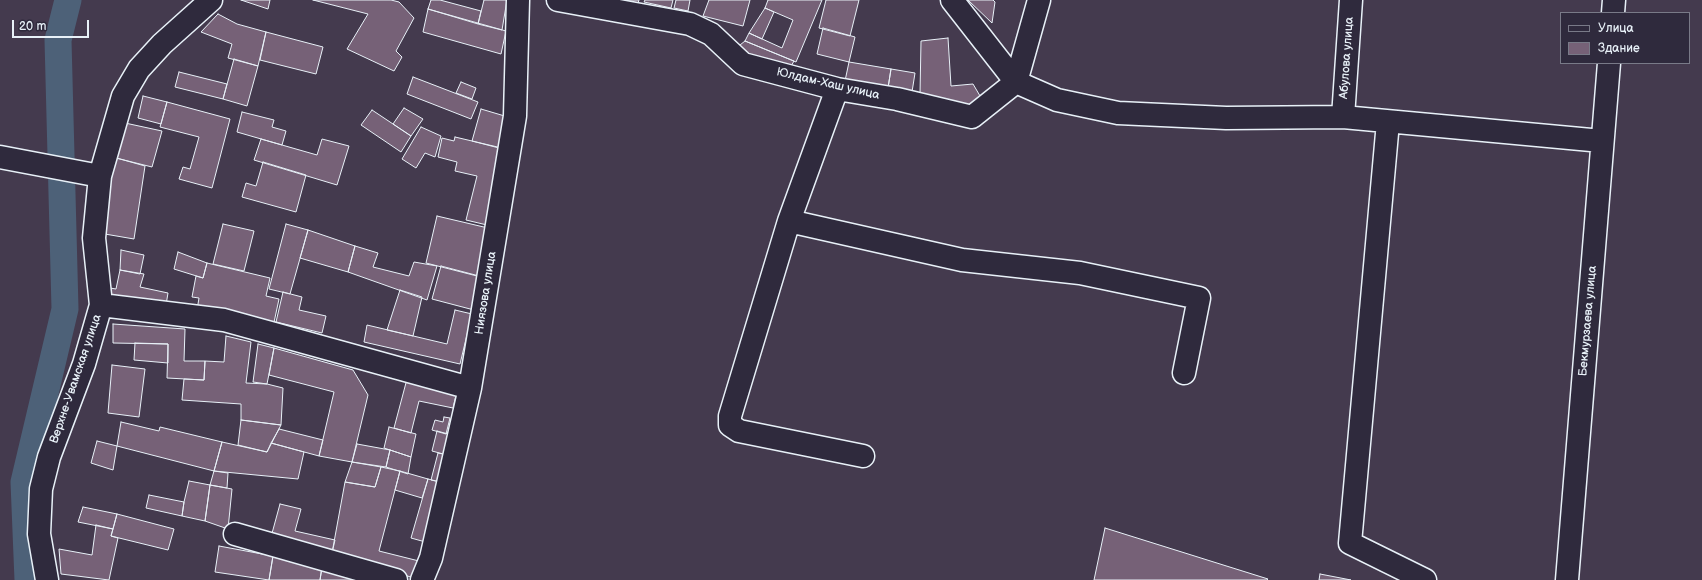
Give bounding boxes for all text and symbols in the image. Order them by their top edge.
scale bar [14,12,91,38]
legend [1560,12,1690,64]
street label: Абулова улица [1337,16,1357,100]
text: 20 m [19,19,46,34]
text: Улица [1598,21,1634,36]
text: Здание [1598,41,1640,56]
street label: Юлдам-Хаш улица [775,65,881,103]
street label: Ниязова улица [472,250,500,336]
street label: Бекмурзаева улица [1576,265,1600,377]
street label: Верхне-Увамская улица [47,313,105,445]

